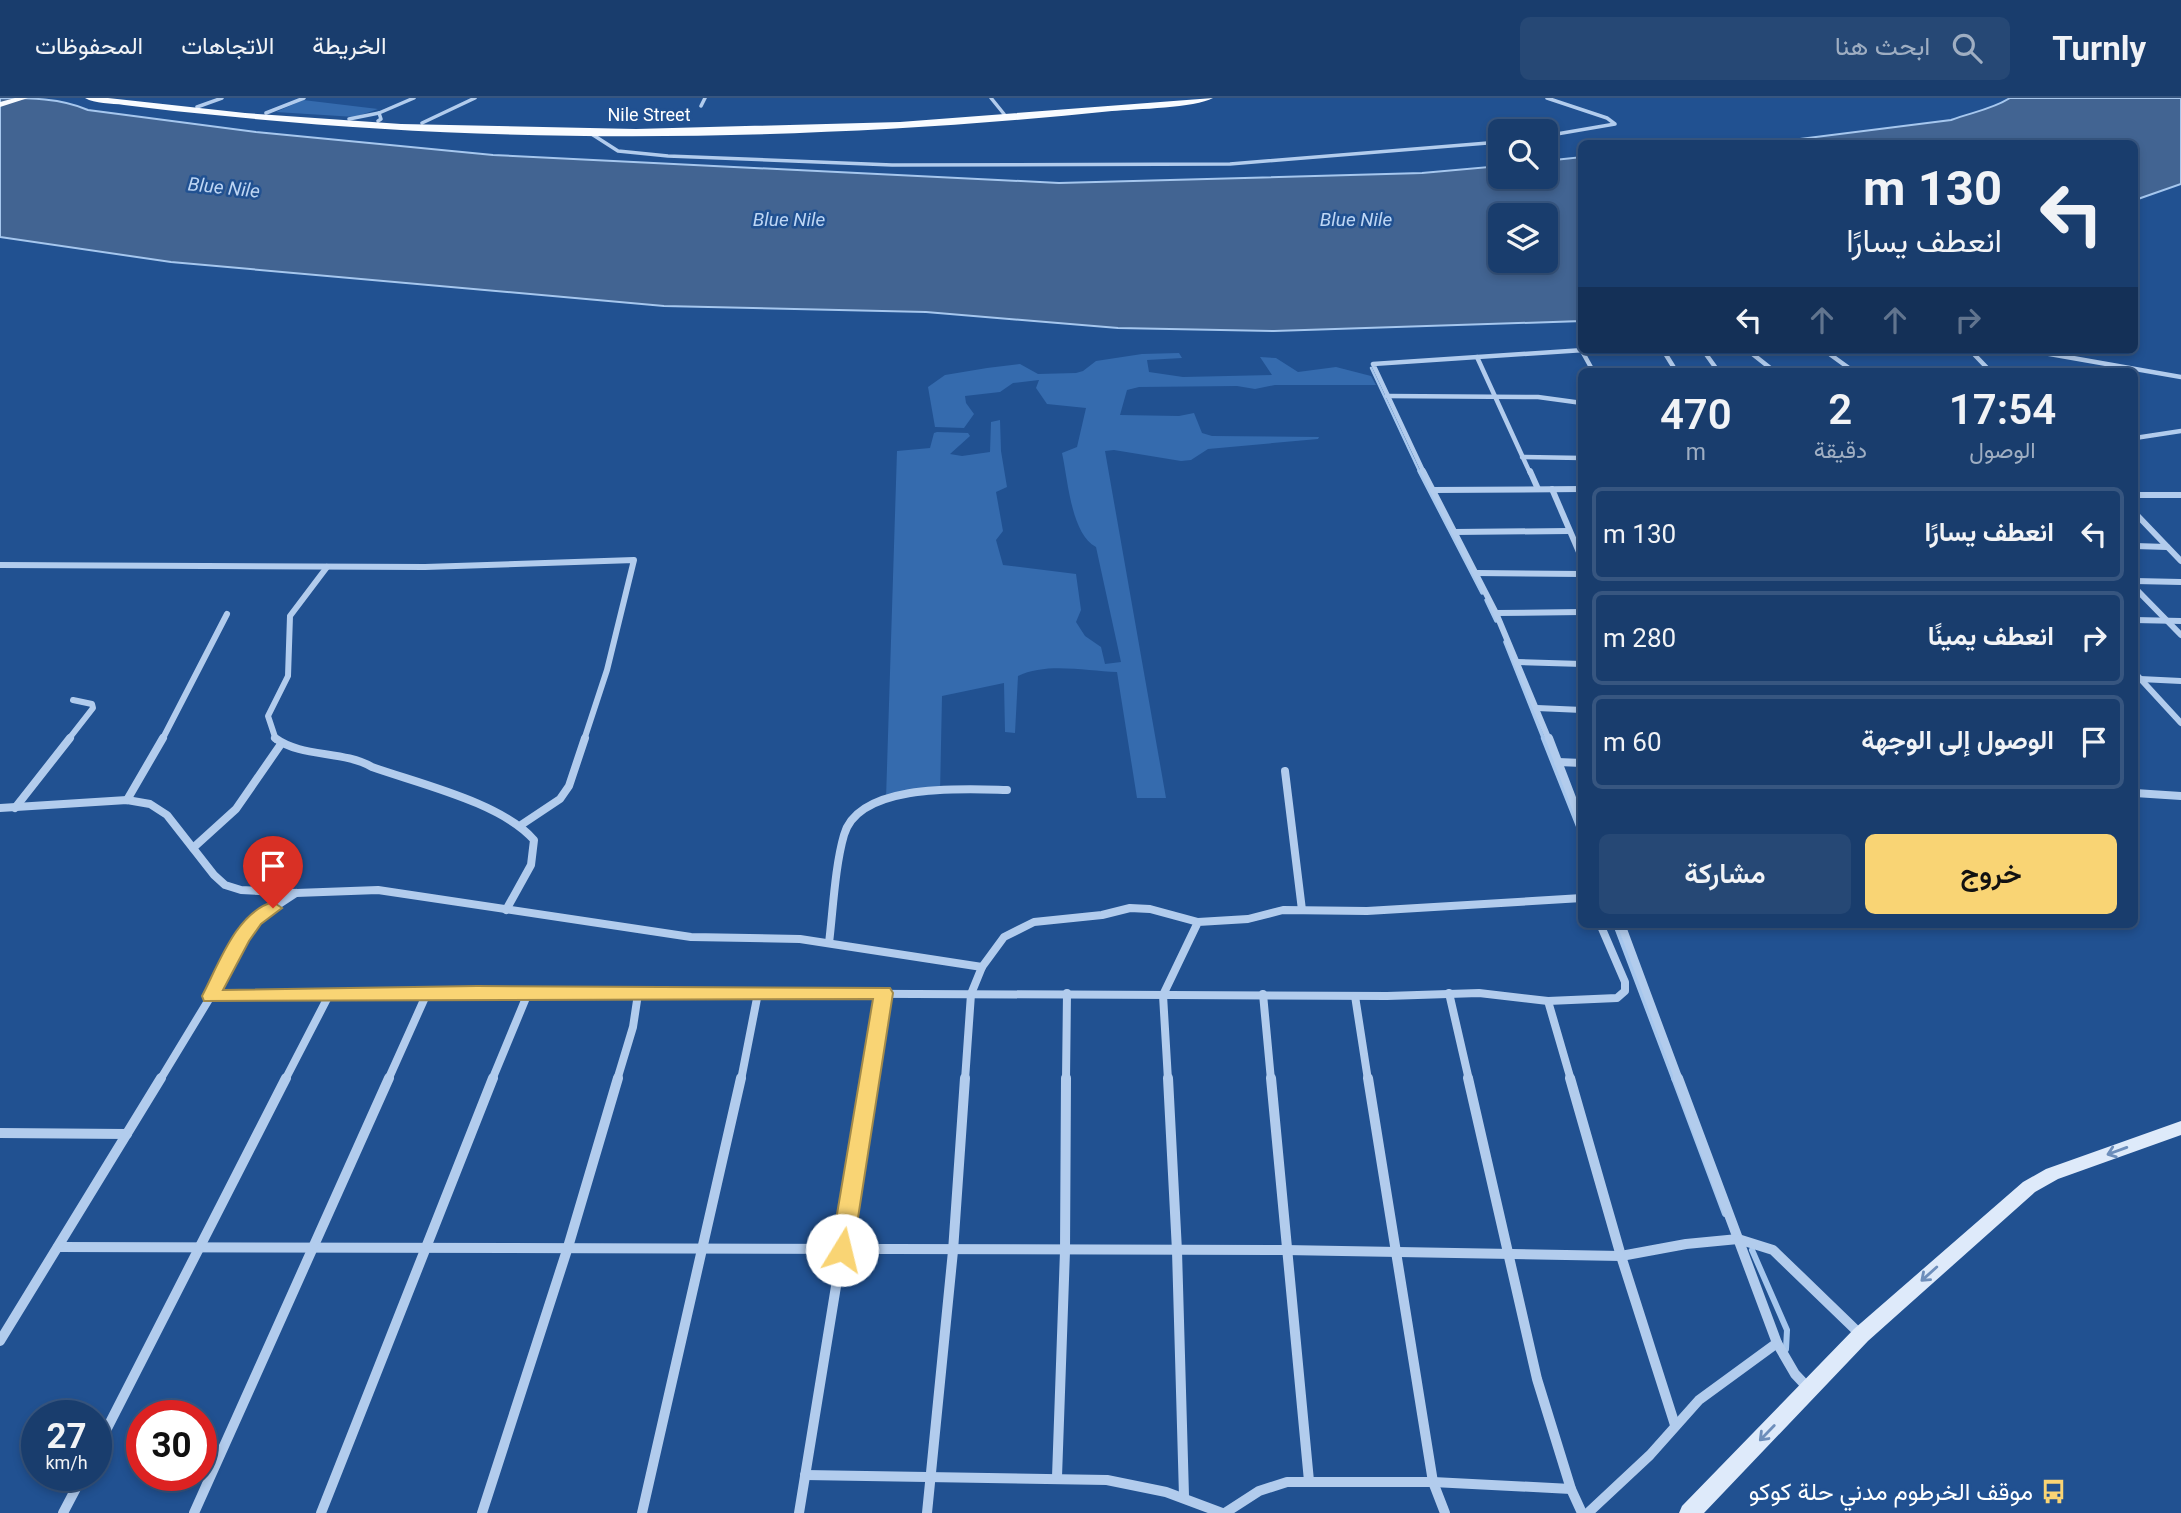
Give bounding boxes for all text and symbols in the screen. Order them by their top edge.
search box [1520,17,2010,80]
icon: search [1948,29,1986,67]
text: Turnly [2052,29,2146,68]
text: ابحث هنا [1835,31,1930,61]
text: المحفوظات [35,32,143,60]
text: الاتجاهات [181,32,274,60]
text: الخريطة [312,32,387,60]
street label: Nile Street [607,104,691,125]
map controls [1488,119,1558,273]
button: search [1488,119,1558,189]
text: 130 m [1863,160,2002,217]
icon: left [2026,168,2117,259]
water label: Blue Nile [187,172,261,203]
button: layers [1488,203,1558,273]
water label: Blue Nile [753,208,825,231]
water label: Blue Nile [1320,208,1392,231]
text: انعطف يسارًا [1846,222,2002,260]
icon: left [1730,301,1768,339]
icon: ahead [1803,301,1841,339]
icon: ahead [1876,301,1914,339]
icon: right [1949,301,1987,339]
text: 2 [1828,385,1852,434]
text: 17:54 [1949,385,2056,434]
text: 470 [1660,390,1732,439]
text: دقيقة [1814,437,1867,464]
text: الوصول [1969,437,2036,464]
text: m [1686,439,1706,466]
icon: left [2075,515,2113,553]
text: انعطف يسارًا [1924,517,2054,547]
text: 130 m [1603,519,1676,549]
icon: right [2075,619,2113,657]
text: انعطف يمينًا [1928,621,2054,651]
text: 280 m [1603,623,1676,653]
icon: arrive [2075,723,2113,761]
text: الوصول إلى الوجهة [1861,725,2054,755]
text: 60 m [1603,727,1662,757]
button: مشاركة [1599,834,1851,914]
button: خروج [1865,834,2117,914]
pin [243,836,303,908]
icon: arrive [254,847,292,885]
one-way arrow [2106,1145,2128,1158]
position arrow [805,1213,879,1287]
one-way arrow [1920,1266,1938,1282]
speed limit sign: 30 [126,1400,217,1491]
text: 27 [46,1416,87,1457]
one-way arrow [1758,1424,1775,1441]
text: km/h [45,1452,88,1473]
place label: موقف الخرطوم مدني حلة كوكو [1749,1478,2033,1511]
bus stop icon: موقف الخرطوم مدني حلة كوكو [2039,1478,2067,1506]

